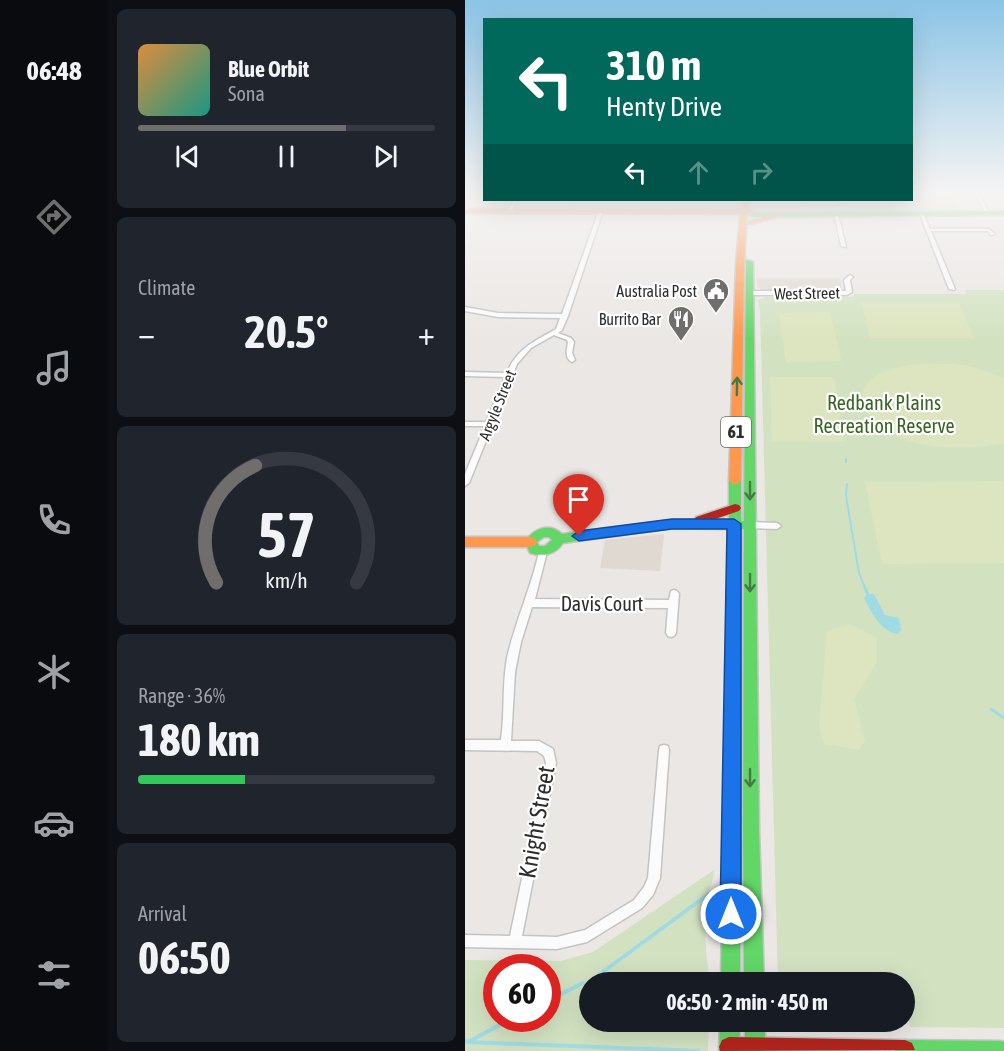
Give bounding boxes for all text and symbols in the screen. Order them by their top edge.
text: 310 m [606,41,701,89]
icon: left [507,42,585,120]
text: 06:48 [26,55,82,86]
text: Blue Orbit [228,56,309,82]
text: Sona [228,82,265,105]
text: Henty Drive [606,91,722,122]
icon: previous [171,140,204,173]
icon: pause [270,140,303,173]
icon: next [369,140,402,173]
icon: left [619,156,652,189]
icon: ahead [682,156,715,189]
icon: right [745,156,778,189]
icon: directions [33,196,75,238]
text: Climate [138,276,195,299]
public building icon: Australia Post [701,276,731,314]
place label: Australia Post [616,282,697,300]
street label: West Street [774,283,841,303]
restaurant icon: Burrito Bar [666,304,696,342]
text: 20.5° [245,306,328,358]
place label: Burrito Bar [599,310,661,328]
text: − [138,314,155,352]
text: + [418,314,435,352]
icon: music [33,347,75,389]
street label: Argyle Street [475,367,520,443]
one-way arrow [731,377,743,397]
park label: Redbank Plains Recreation Reserve [813,391,955,437]
road number: 61 [721,417,751,447]
pin [553,474,604,536]
one-way arrow [744,480,756,500]
icon: arrive [562,483,595,516]
icon: phone [33,499,75,541]
text: 57 [257,499,316,570]
text: km/h [265,568,308,593]
one-way arrow [744,573,756,593]
street label: Davis Court [561,592,644,615]
icon: climate [33,651,75,693]
text: Range · 36% [138,684,225,707]
text: 180 km [138,714,260,766]
street label: Knight Street [513,763,560,880]
one-way arrow [744,768,756,788]
icon: car [33,802,75,844]
position arrow [699,882,763,946]
text: Arrival [138,902,187,925]
text: 06:50 [138,932,231,984]
icon: filters [33,954,75,996]
speed limit sign: 60 [483,954,561,1032]
text: 06:50 · 2 min · 450 m [666,989,828,1015]

